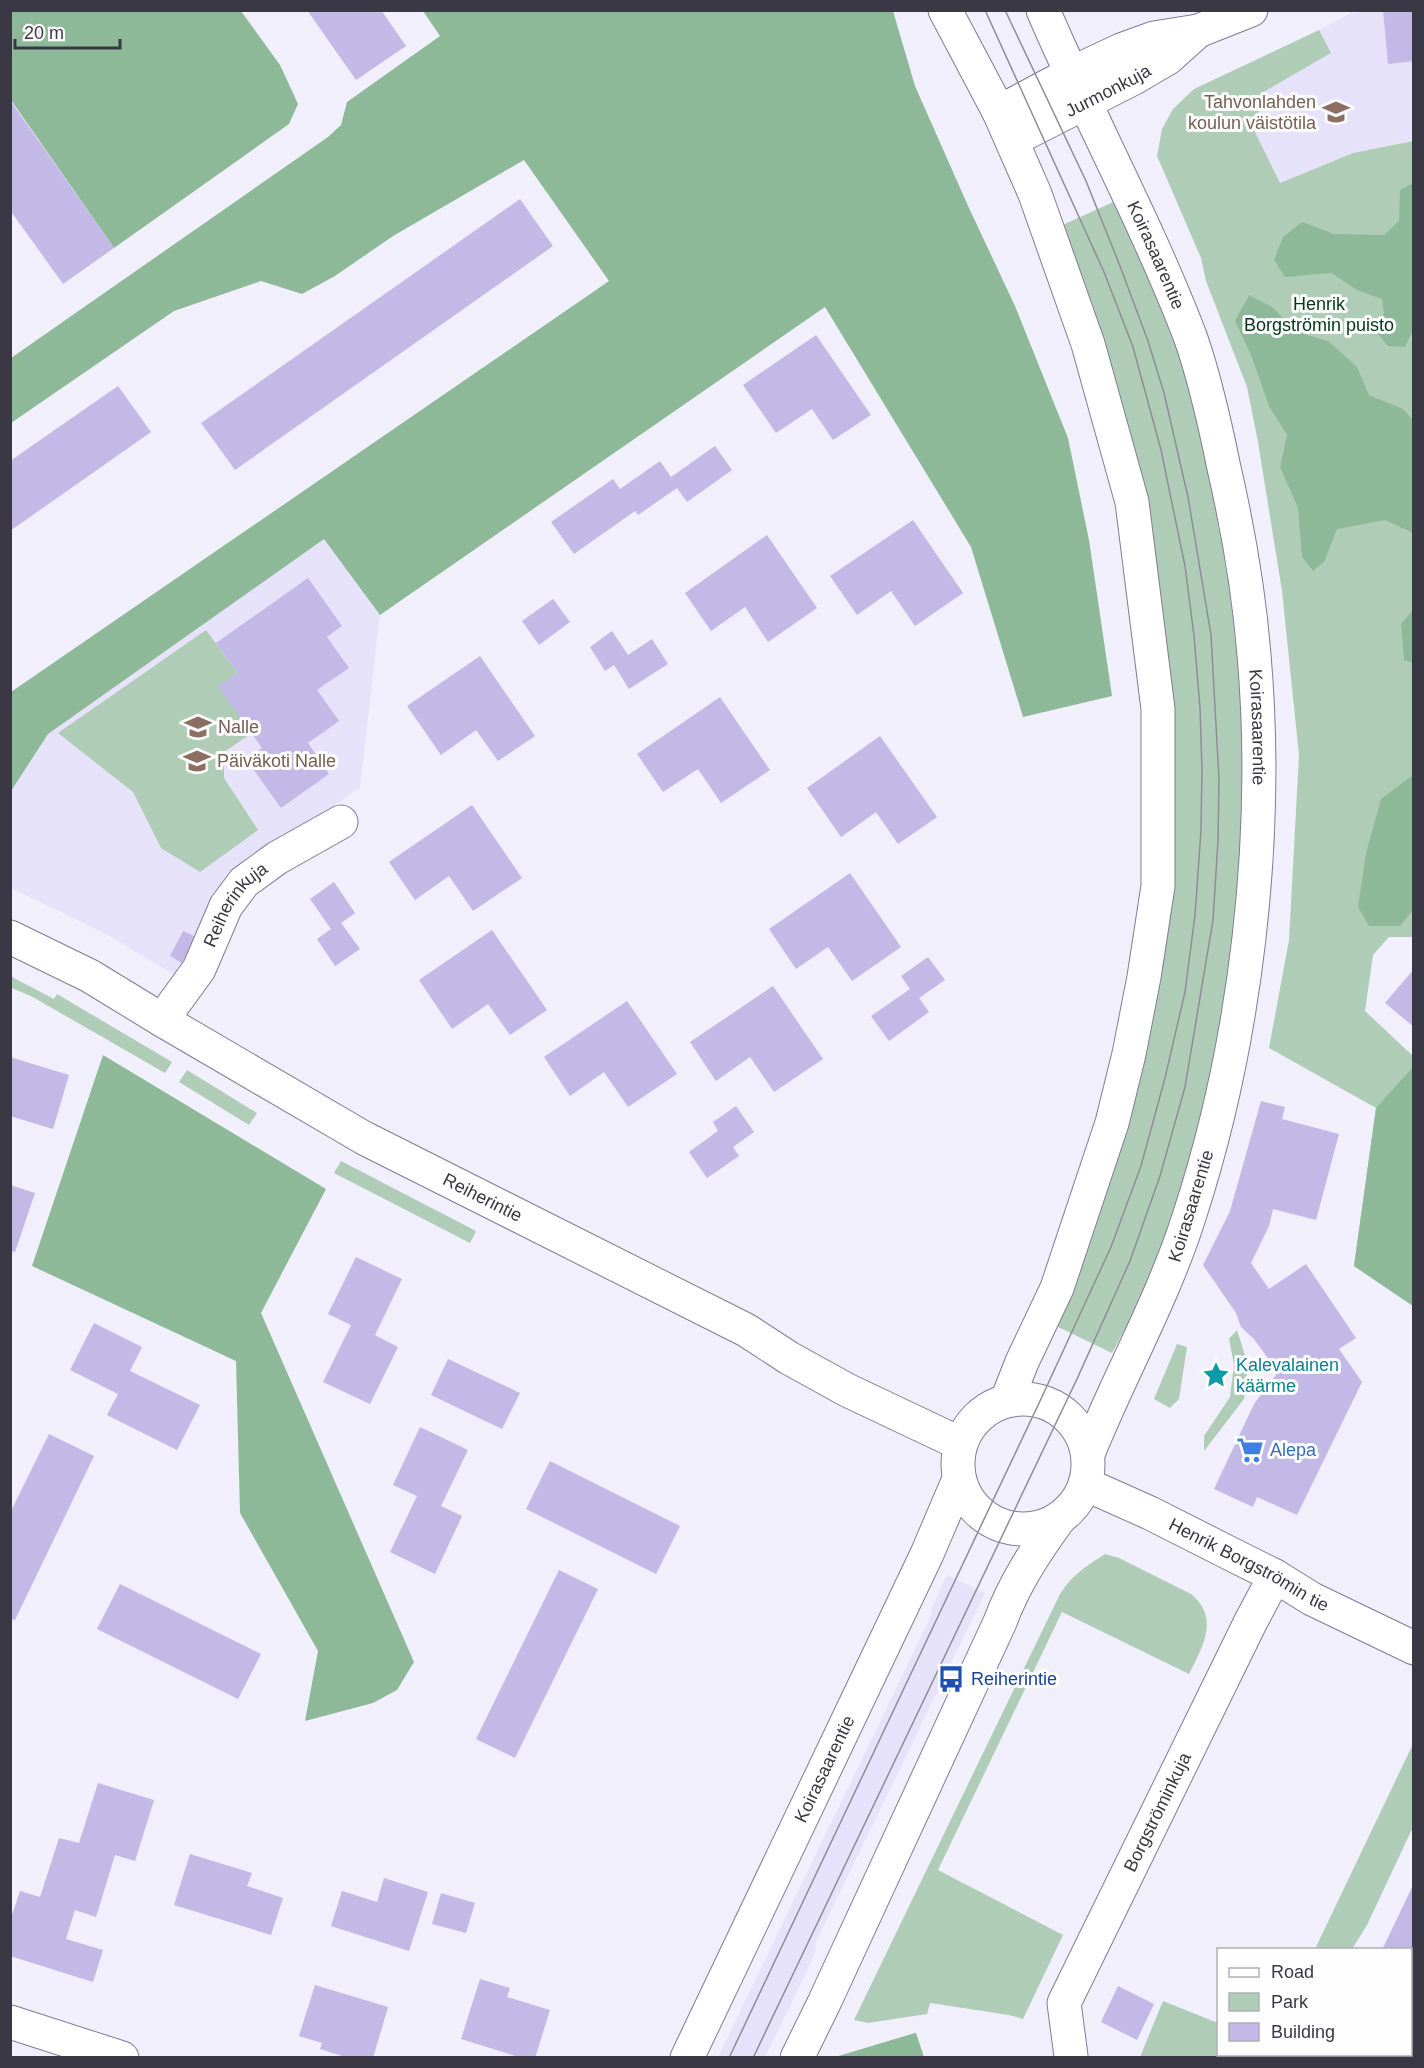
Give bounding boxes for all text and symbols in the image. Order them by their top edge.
scale bar [15,12,120,50]
text: 20 m [24,23,64,43]
street label: Jurmonkuja [1062,60,1155,121]
place label: Tahvonlahden koulun väistötila [1188,92,1317,133]
school or university icon: Tahvonlahden koulun väistötila [1321,97,1351,127]
street label: Koirasaarentie [1123,198,1188,312]
park label: Henrik Borgströmin puisto [1244,294,1394,335]
street label: Koirasaarentie [1245,668,1269,785]
school or university icon: Nalle [183,712,213,742]
place label: Nalle [218,717,259,737]
school or university icon: Päiväkoti Nalle [182,746,212,776]
place label: Päiväkoti Nalle [217,751,336,771]
street label: Reiherinkuja [200,858,272,950]
street label: Koirasaarentie [1164,1148,1218,1264]
street label: Reiherintie [440,1169,526,1226]
place label: Kalevalainen käärme [1236,1355,1339,1396]
place icon: Kalevalainen käärme [1201,1360,1231,1390]
supermarket icon: Alepa [1235,1435,1265,1465]
place label: Alepa [1270,1440,1317,1460]
street label: Henrik Borgströmin tie [1166,1514,1332,1616]
bus stop icon: Reiherintie [936,1664,966,1694]
place label: Reiherintie [971,1669,1057,1689]
street label: Koirasaarentie [791,1712,859,1826]
street label: Borgströminkuja [1120,1748,1195,1875]
legend [1217,1948,1412,2056]
text: Road [1271,1962,1314,1982]
text: Park [1271,1992,1309,2012]
text: Building [1271,2022,1335,2042]

